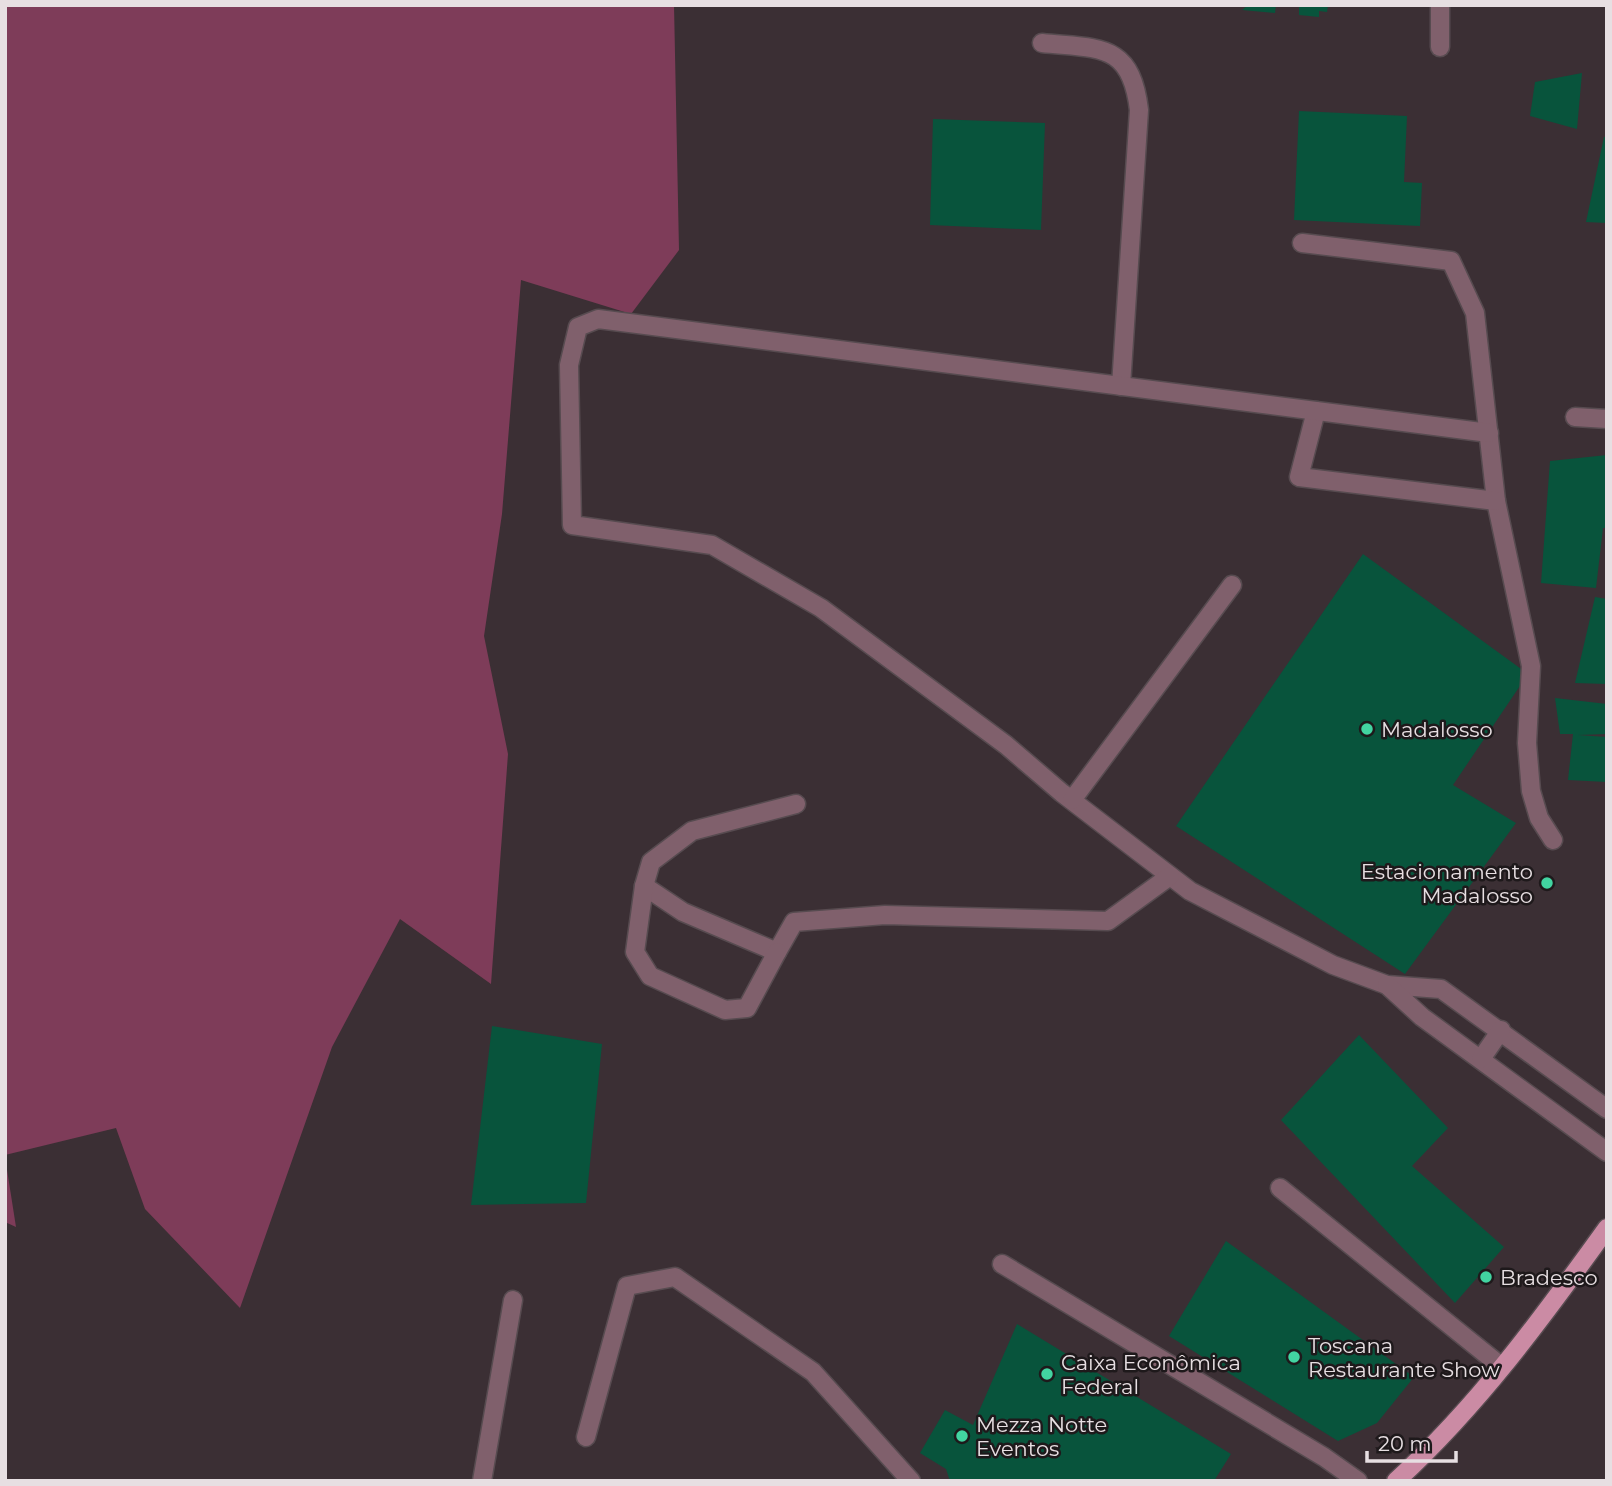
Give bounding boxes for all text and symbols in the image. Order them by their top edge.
place label: Madalosso [1381,717,1493,742]
marker: Madalosso [1359,721,1375,737]
place label: Estacionamento Madalosso [1361,859,1533,908]
marker: Estacionamento Madalosso [1539,875,1555,891]
place label: Bradesco [1500,1265,1598,1290]
marker: Bradesco [1478,1269,1494,1285]
place label: Toscana Restaurante Show [1308,1333,1500,1382]
marker: Toscana Restaurante Show [1286,1349,1302,1365]
place label: Caixa Econômica Federal [1061,1350,1241,1399]
marker: Caixa Econômica Federal [1039,1366,1055,1382]
place label: Mezza Notte Eventos [976,1412,1107,1461]
scale bar [1367,1420,1456,1464]
marker: Mezza Notte Eventos [954,1428,970,1444]
text: 20 m [1378,1431,1432,1456]

